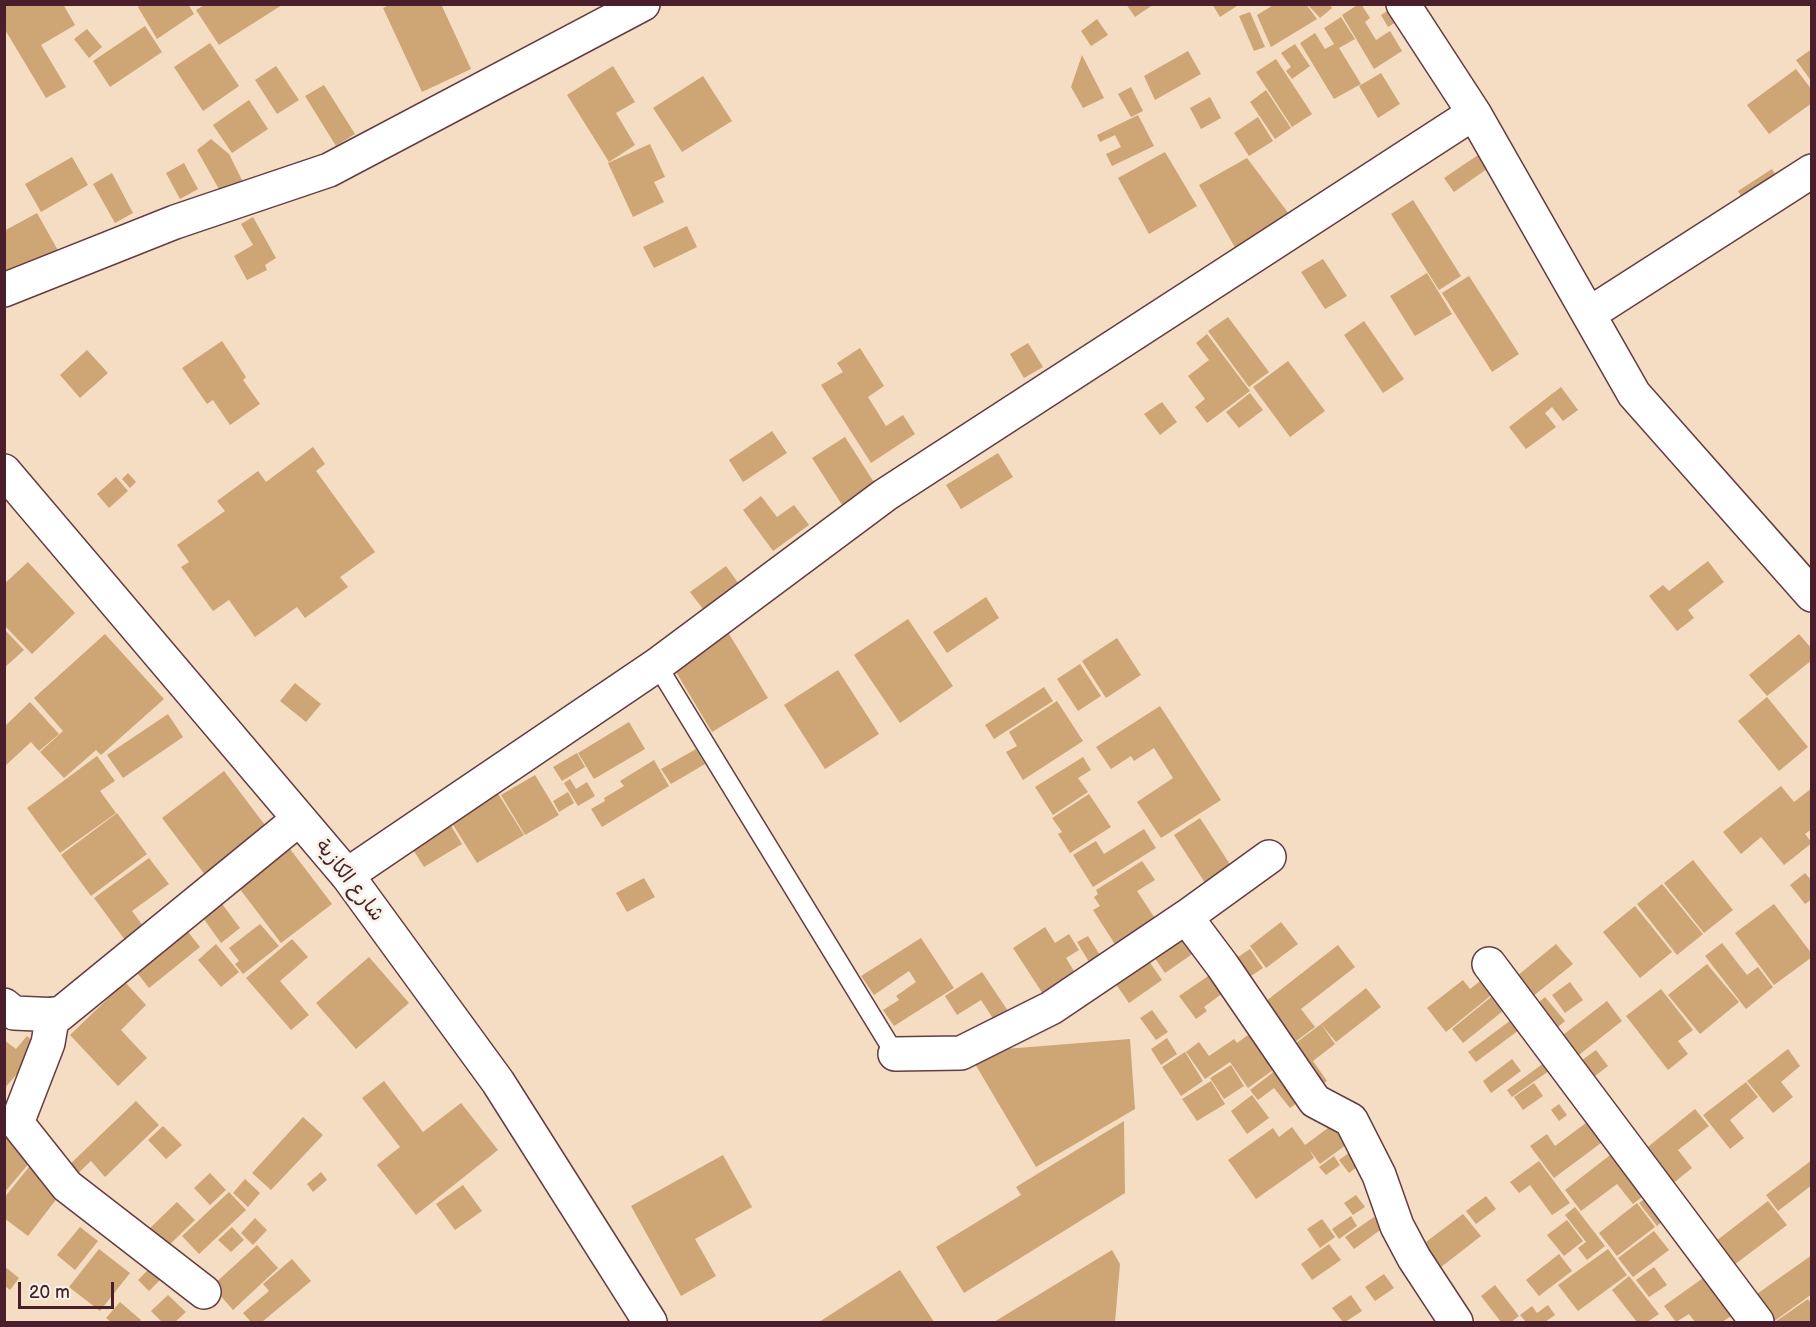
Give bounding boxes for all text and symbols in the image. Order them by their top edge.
street label: شارع الكازية [310,835,388,927]
scale bar [21,1270,117,1308]
text: 20 m [29,1282,70,1303]

